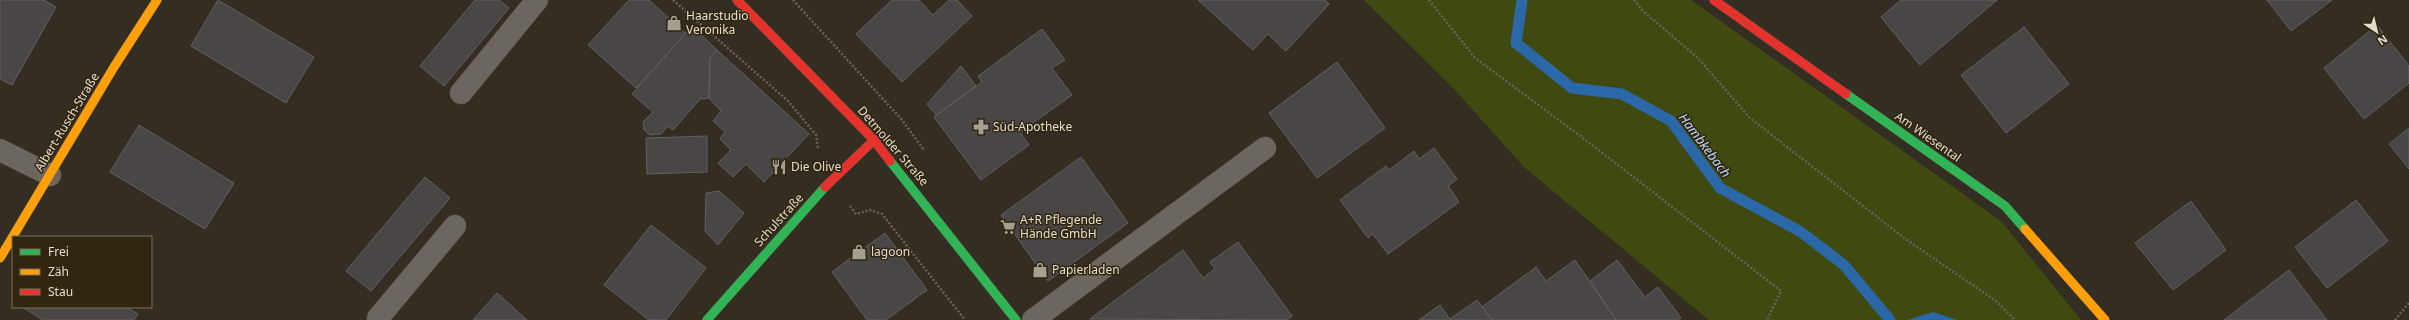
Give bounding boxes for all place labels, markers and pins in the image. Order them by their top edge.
place label: Haarstudio Veronika [686,7,749,38]
shop icon: Haarstudio Veronika [665,14,683,32]
pharmacy icon: Süd-Apotheke [972,118,990,136]
place label: Süd-Apotheke [993,118,1072,135]
restaurant icon: Die Olive [770,158,788,176]
place label: Die Olive [791,158,841,175]
place label: A+R Pflegende Hände GmbH [1020,211,1102,242]
supermarket icon: A+R Pflegende Hände GmbH [999,218,1017,236]
shop icon: lagoon [850,243,868,261]
place label: lagoon [871,243,910,260]
shop icon: Papierladen [1031,261,1049,279]
place label: Papierladen [1052,261,1120,278]

